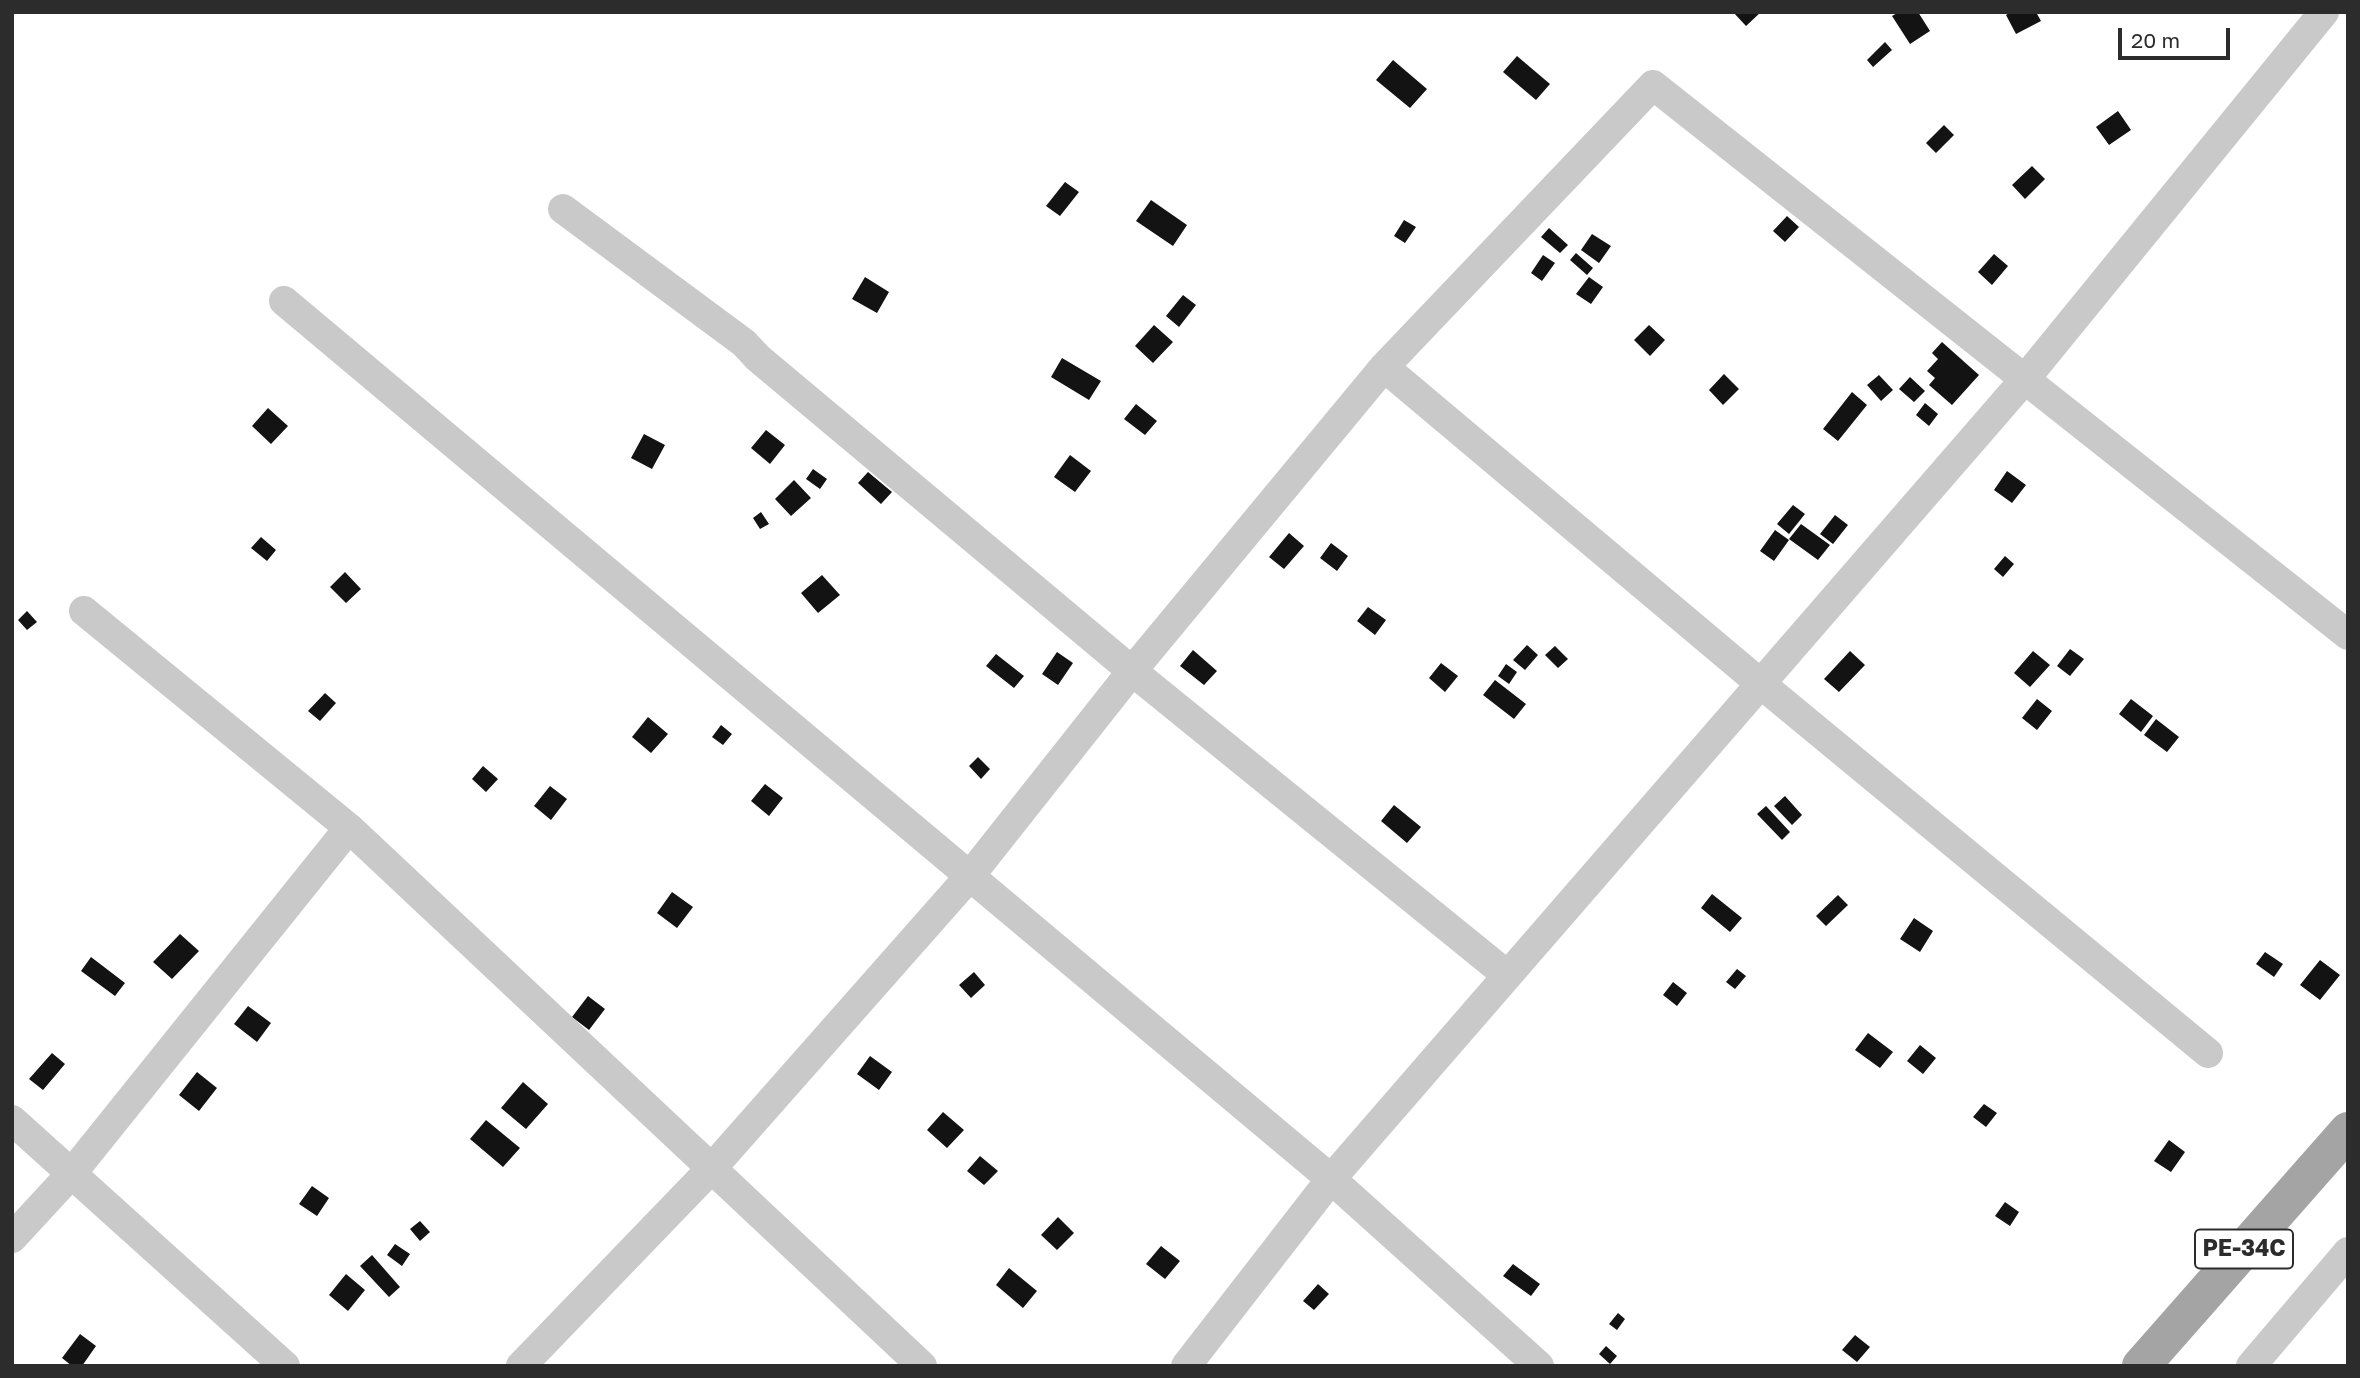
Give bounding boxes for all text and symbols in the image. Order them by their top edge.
scale bar [2122,14,2234,58]
text: 20 m [2131,27,2180,53]
road number: PE-34C [2195,1230,2293,1268]

